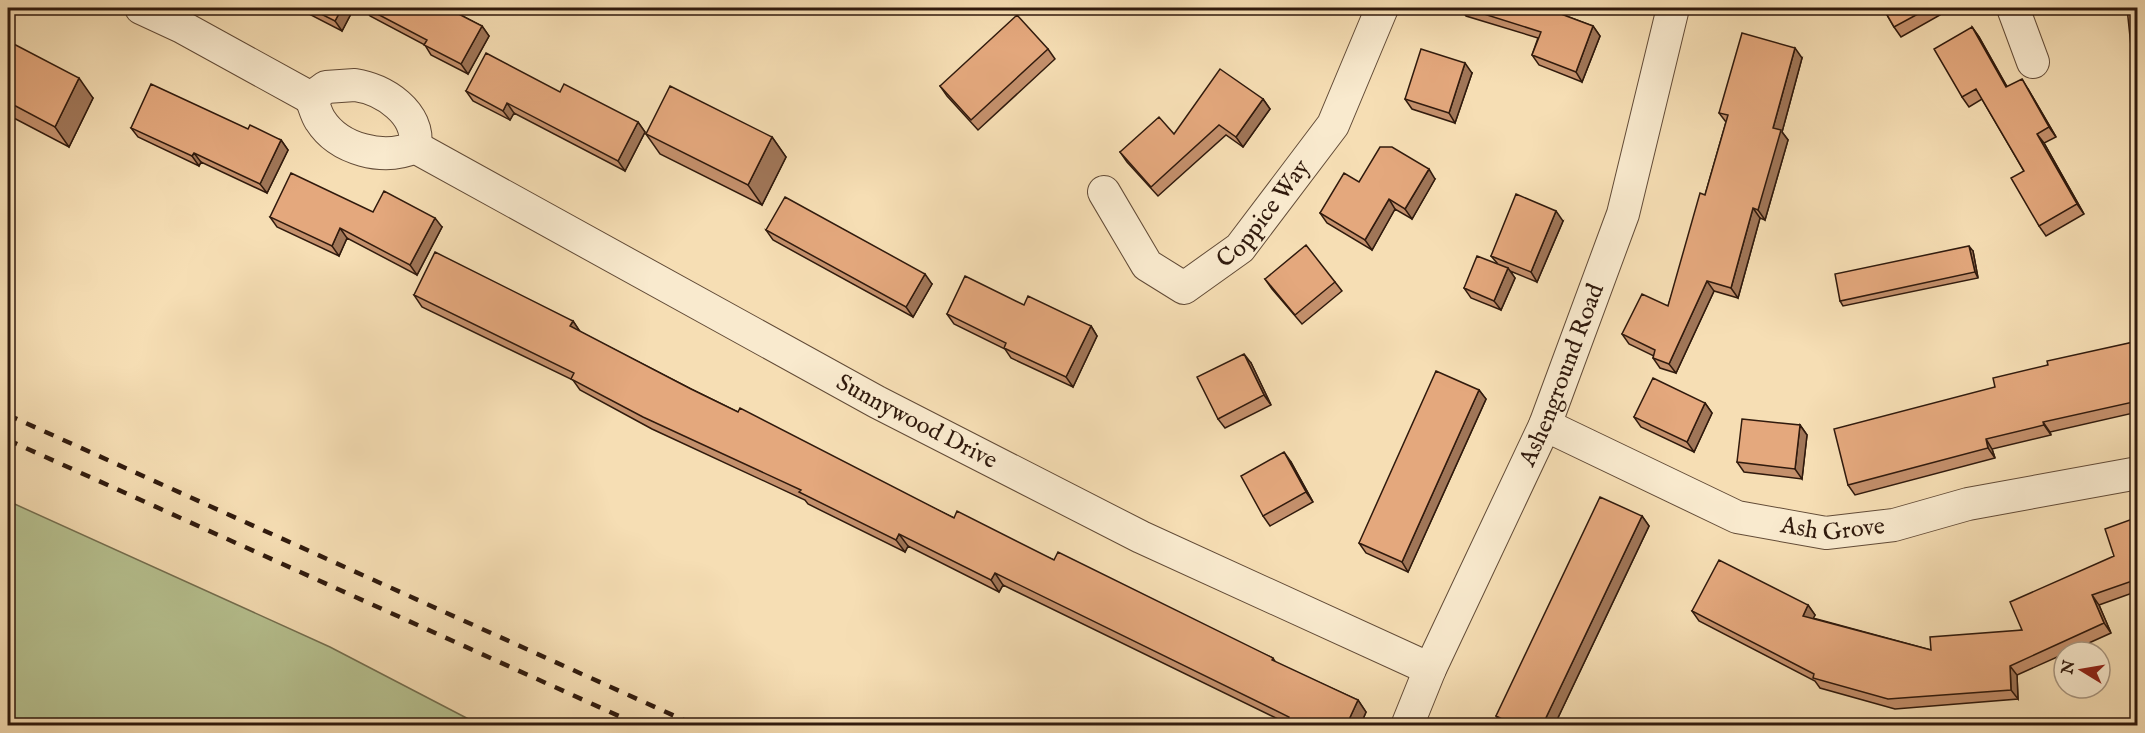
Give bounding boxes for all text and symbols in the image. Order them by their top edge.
street label: Coppice Way [1210,153,1317,275]
street label: Ashenground Road [1512,279,1611,472]
street label: Sunnywood Drive [831,367,1002,476]
street label: Ash Grove [1777,509,1886,549]
north arrow [2052,640,2112,700]
text: N [2058,659,2080,677]

